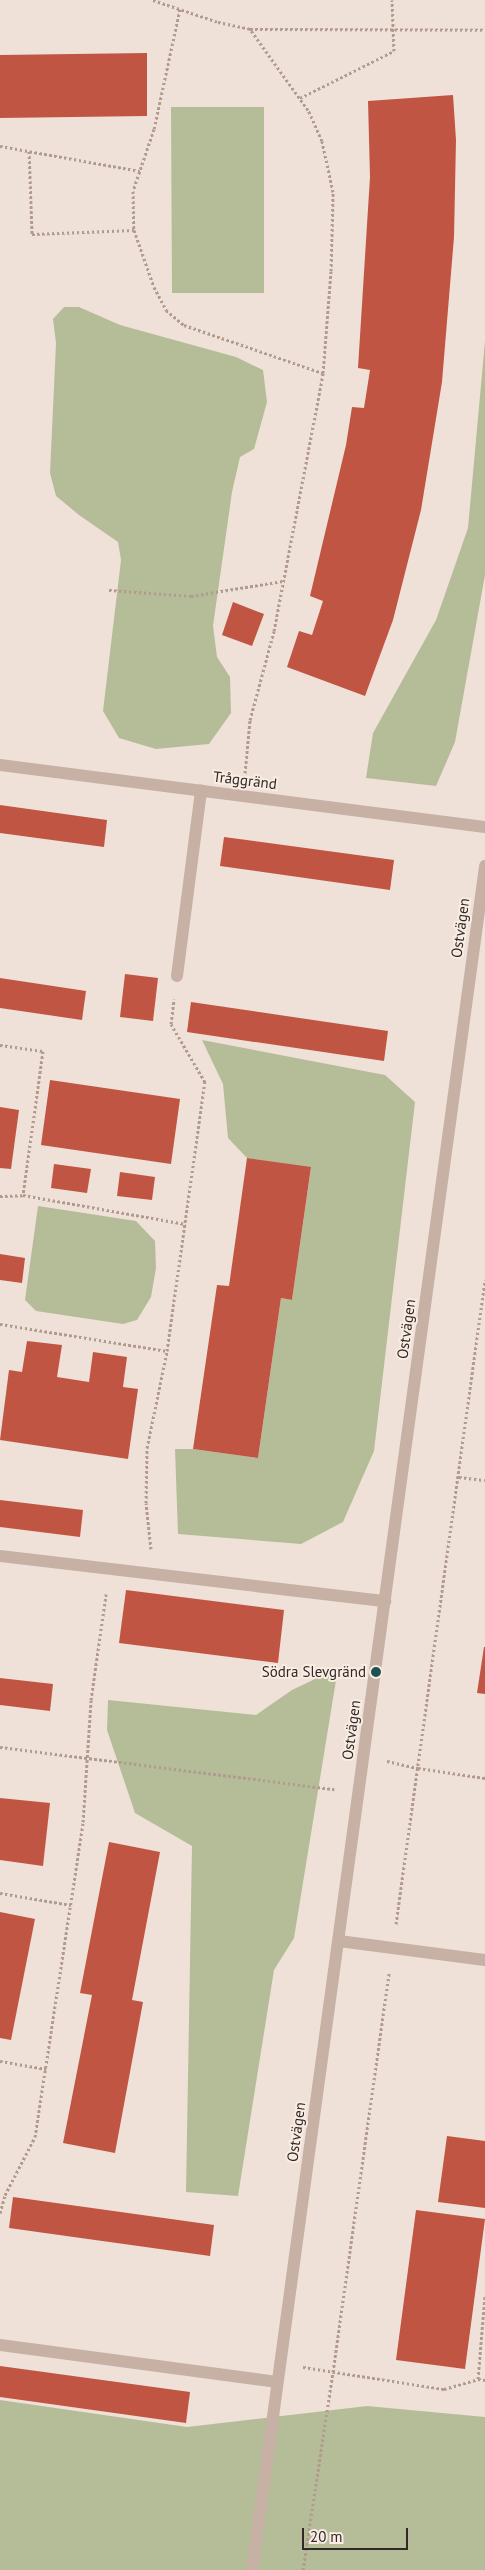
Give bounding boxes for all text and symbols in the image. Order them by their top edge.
street label: Tråggränd [212,767,278,793]
street label: Ostvägen [447,897,473,959]
street label: Ostvägen [393,1298,419,1360]
place label: Södra Slevgränd [262,1663,366,1681]
marker: Södra Slevgränd [370,1666,382,1678]
street label: Ostvägen [338,1699,364,1761]
street label: Ostvägen [283,2101,309,2163]
scale bar [305,2518,411,2550]
text: 20 m [310,2527,343,2546]

